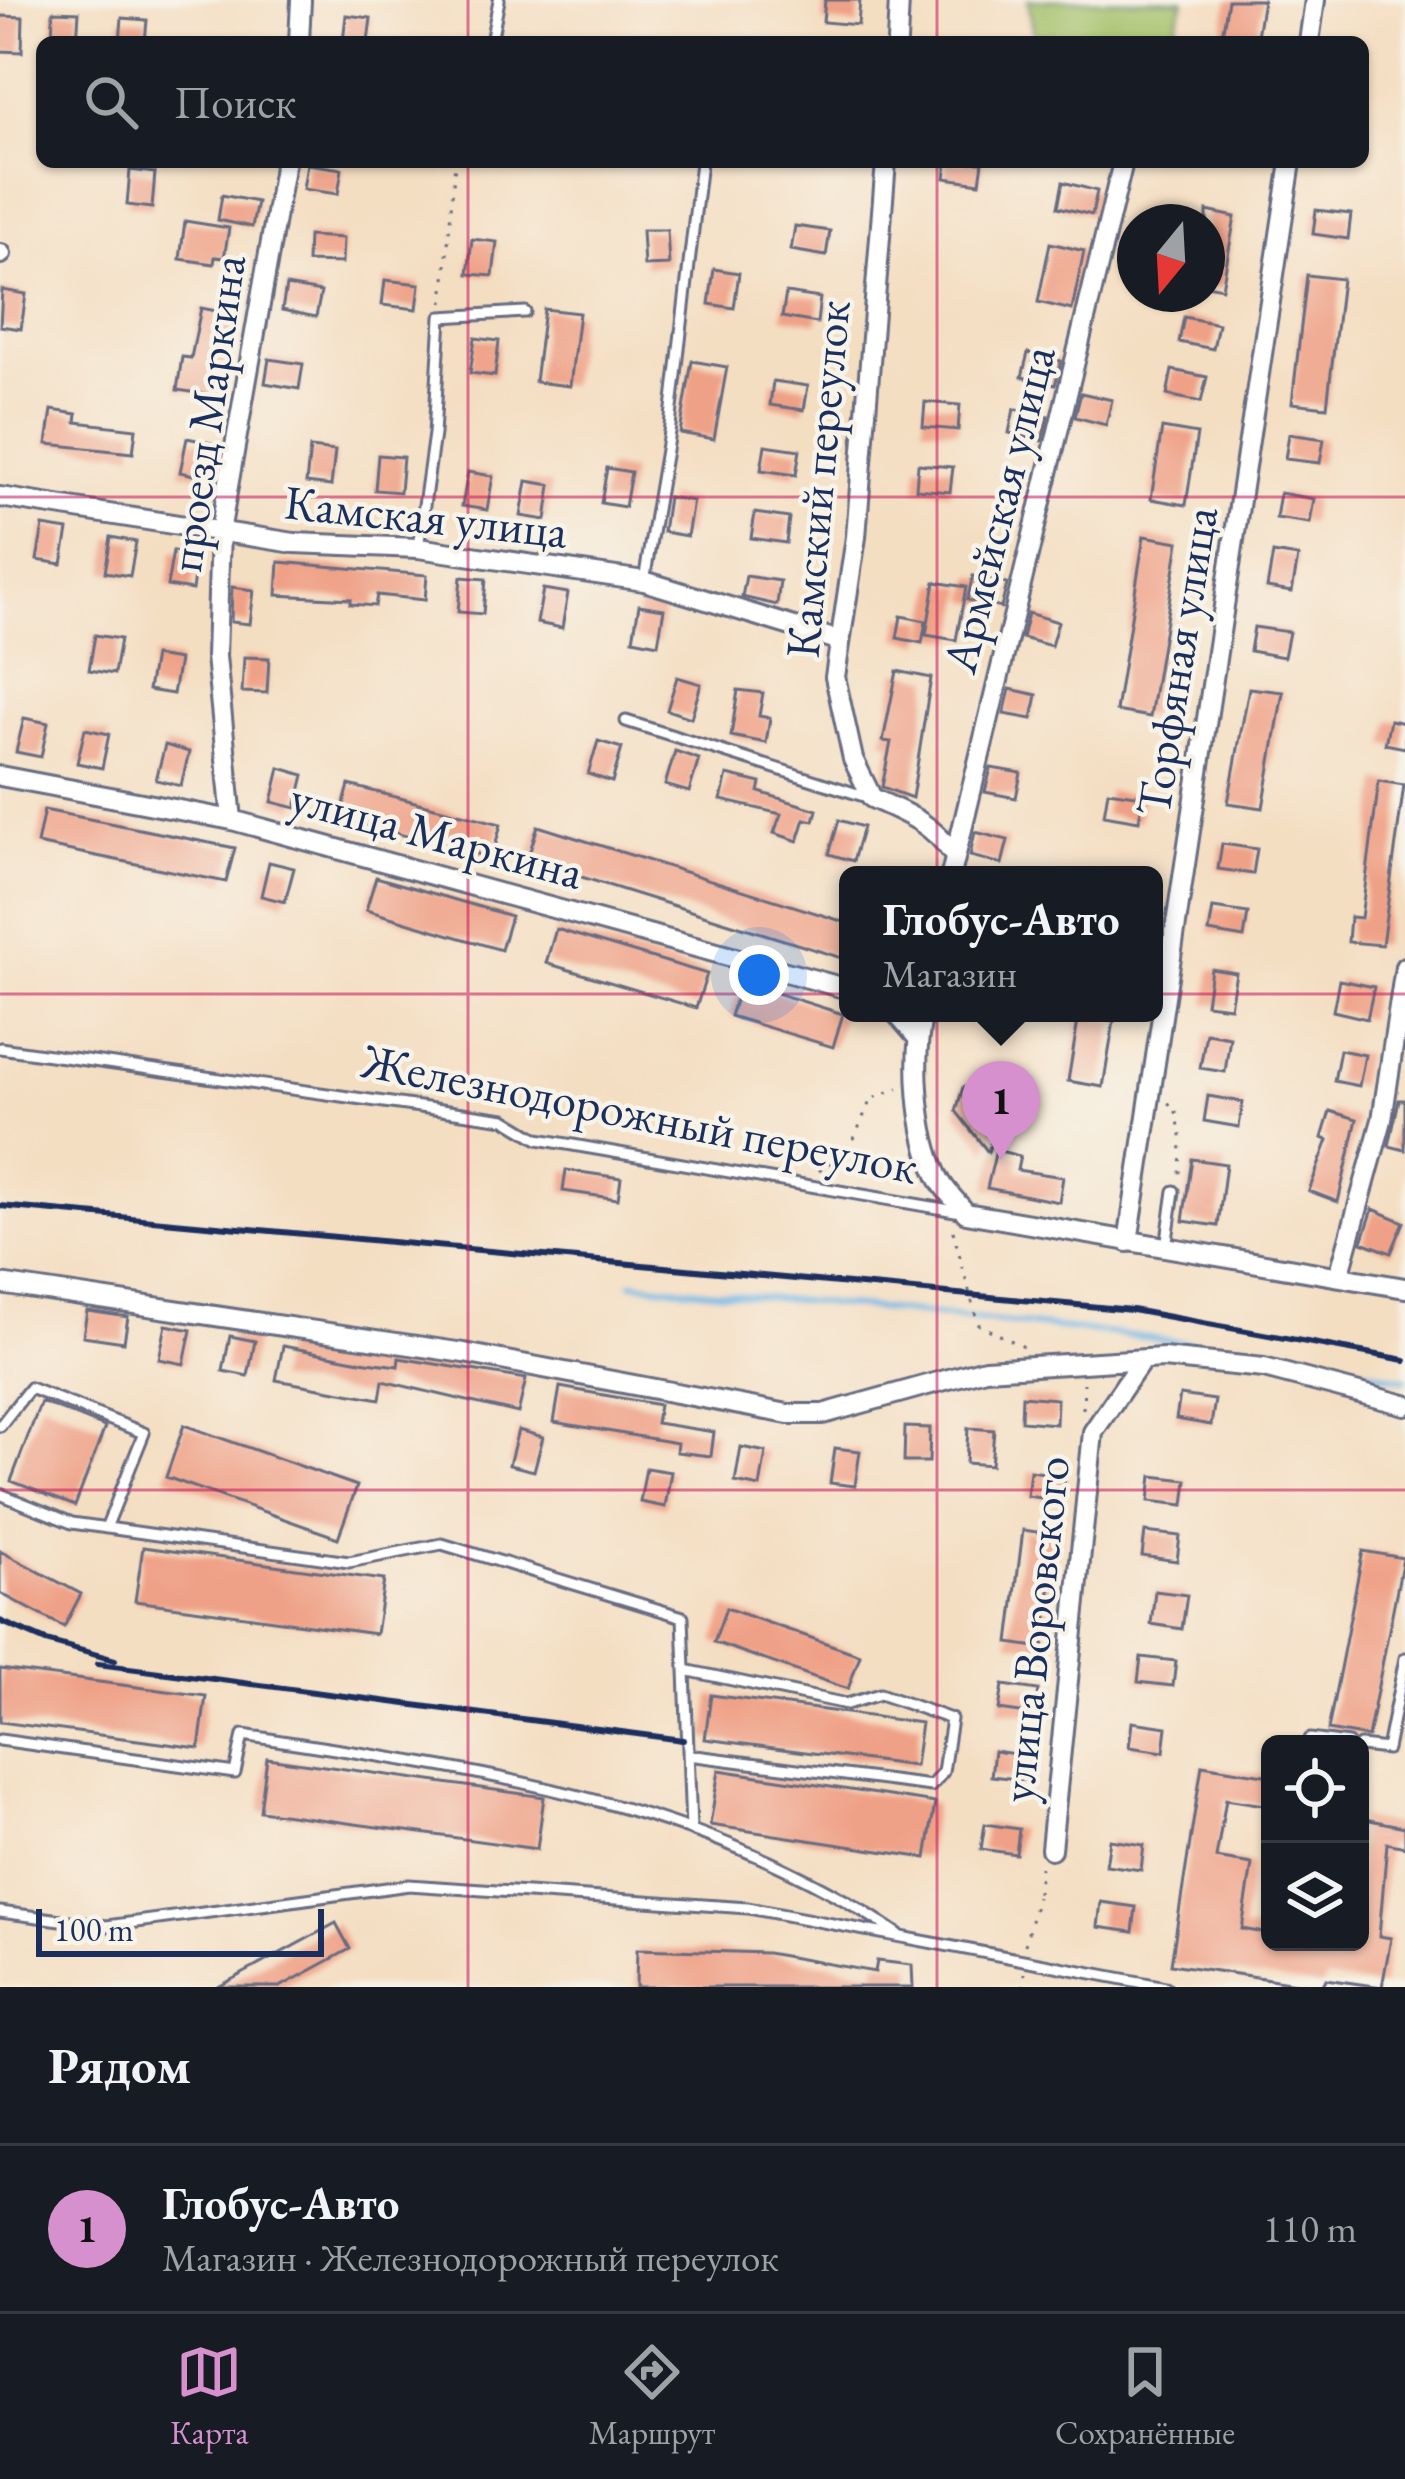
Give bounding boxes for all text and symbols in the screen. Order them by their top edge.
search box [36,36,1369,168]
icon: search [78,69,144,135]
text: Поиск [174,73,296,131]
north arrow [1117,204,1225,312]
street label: проезд Маркина [153,250,259,575]
street label: Камский переулок [770,297,864,661]
street label: Армейская улица [927,338,1069,680]
street label: Камская улица [281,470,571,562]
street label: Торфяная улица [1121,501,1231,820]
street label: улица Маркина [284,765,591,903]
popup [839,866,1163,1022]
text: Глобус-Авто [882,890,1120,948]
your location [729,945,789,1005]
text: Магазин [882,948,1017,999]
street label: Железнодорожный переулок [356,1029,923,1197]
pin: 1 [962,1061,1040,1160]
street label: улица Воровского [985,1453,1083,1805]
map controls [1261,1735,1369,1951]
button: locate [1261,1735,1369,1843]
button: layers [1261,1843,1369,1951]
scale bar [36,1903,324,1956]
text: 100 m [54,1908,134,1951]
text: Рядом [48,2032,191,2098]
text: Глобус-Авто [162,2174,399,2232]
text: 1 [77,2203,97,2254]
text: 110 m [1263,2203,1357,2254]
text: Магазин · Железнодорожный переулок [162,2232,779,2283]
tab: Карта [170,2339,249,2454]
tab: Маршрут [589,2339,715,2454]
tab: Сохранённые [1055,2339,1235,2454]

